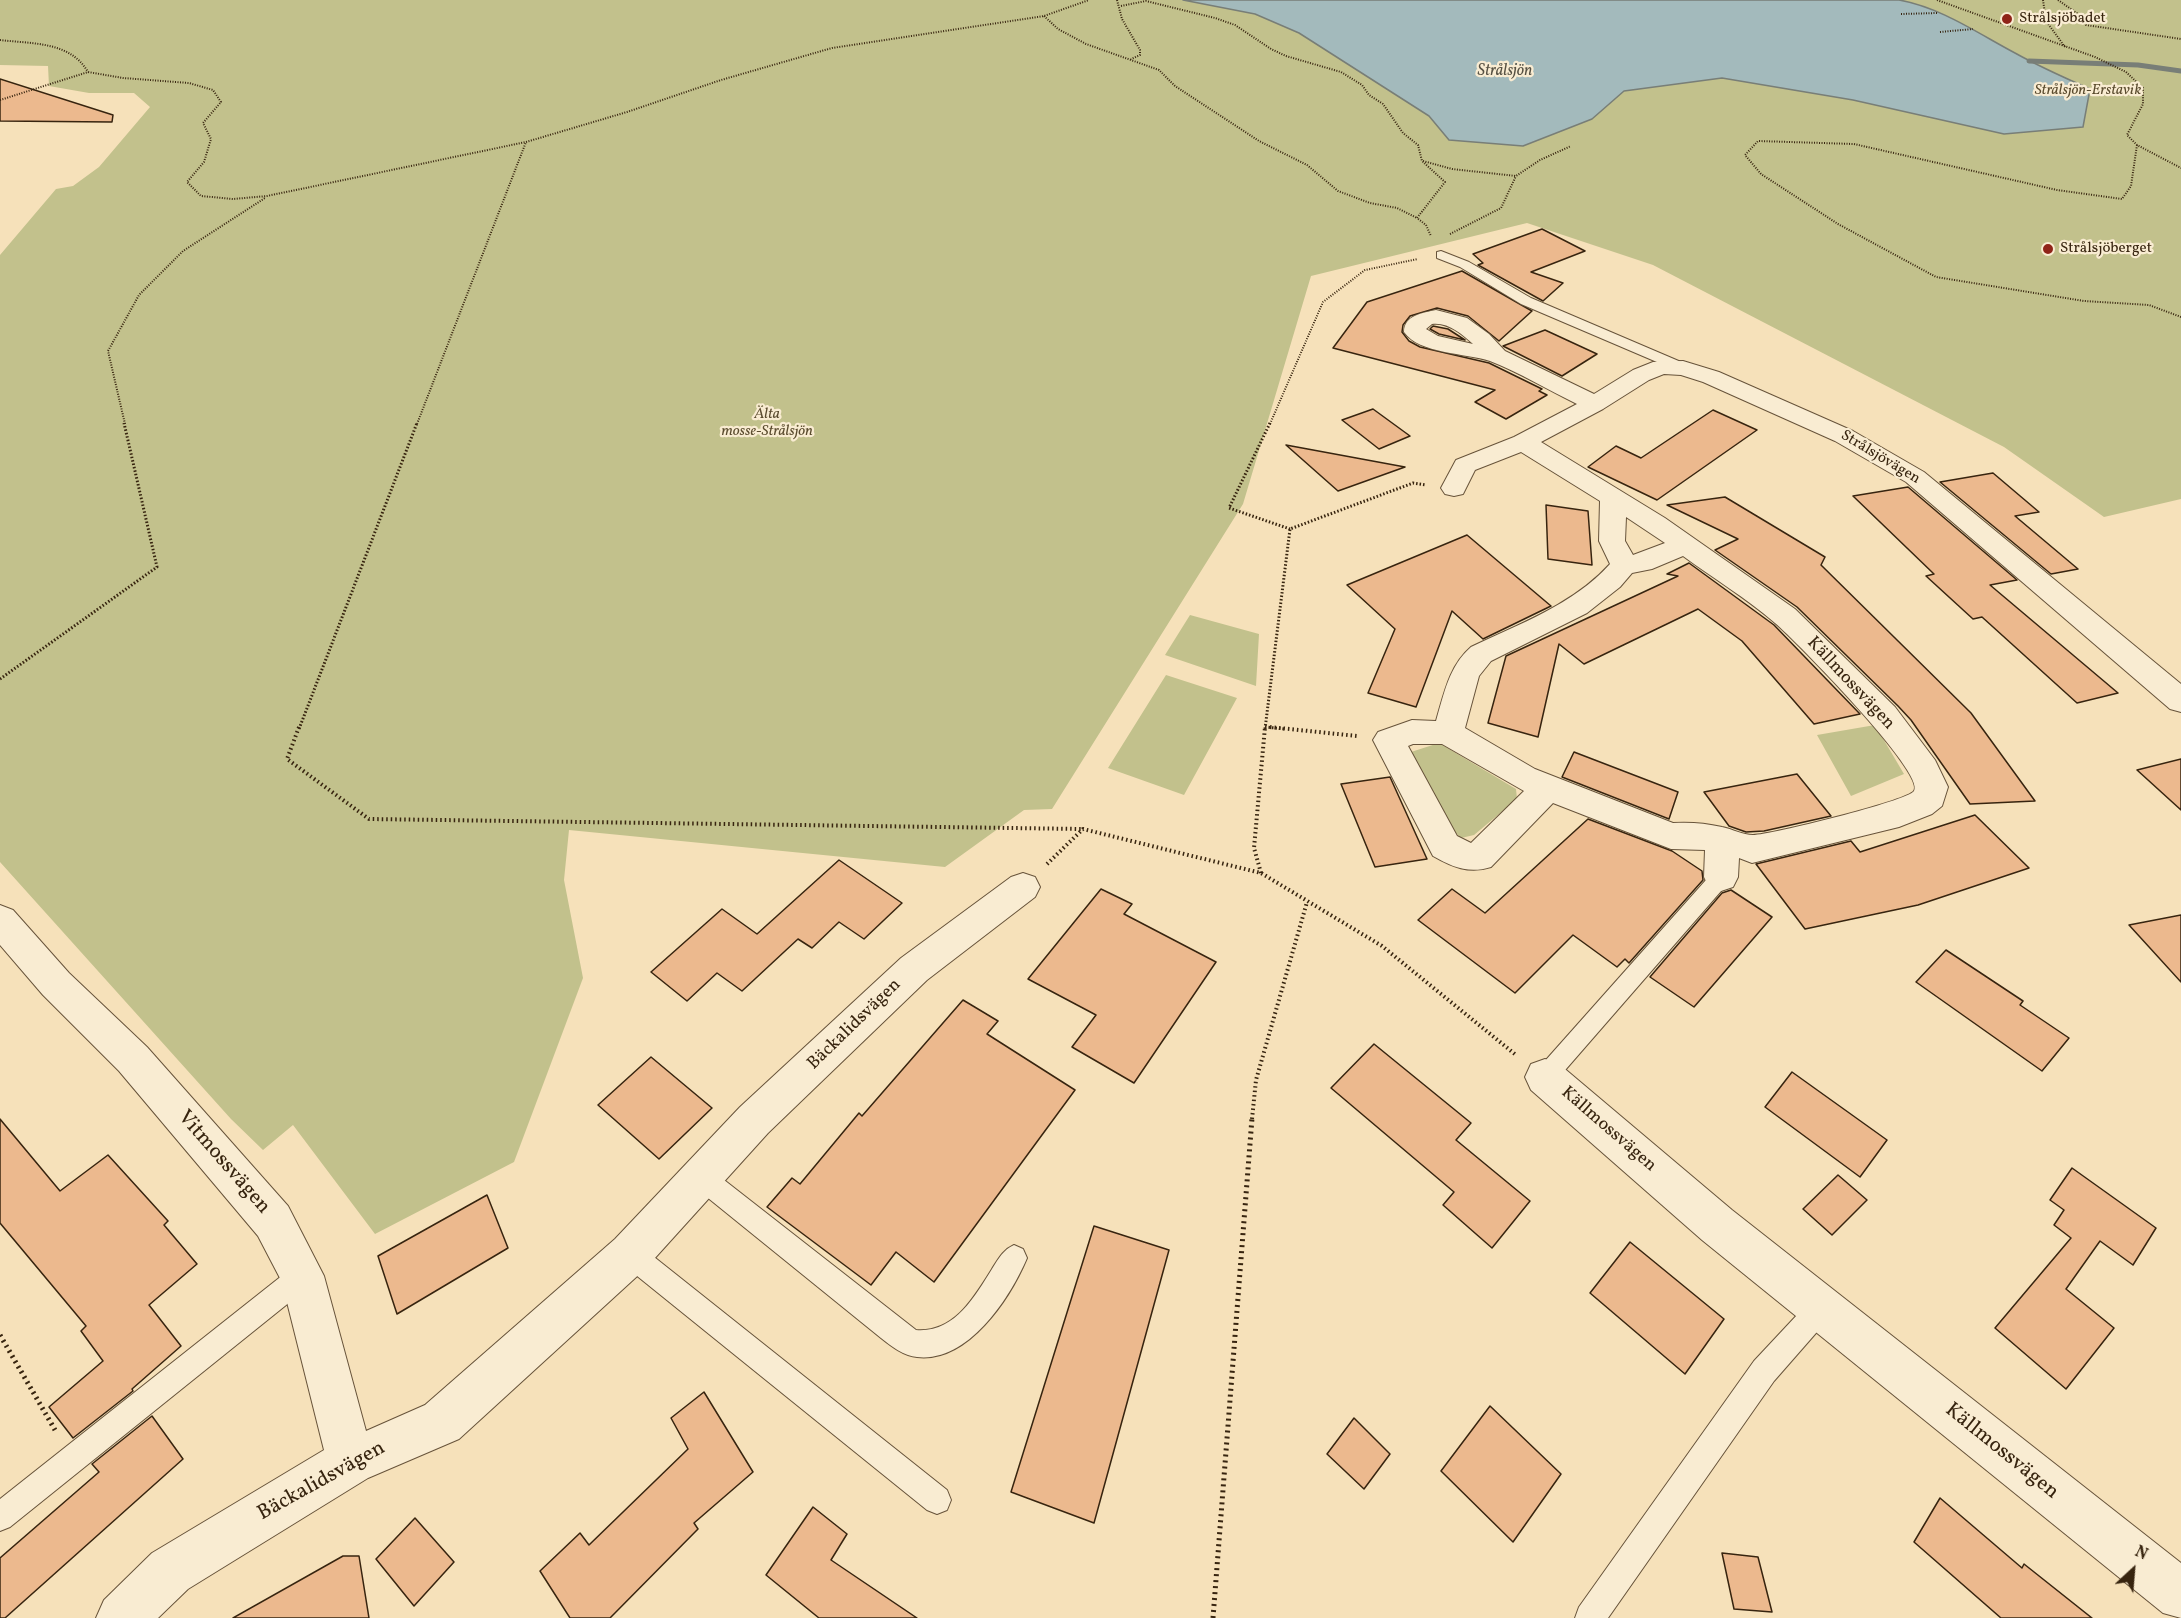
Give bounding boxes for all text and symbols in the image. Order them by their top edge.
place label: Strålsjöbadet [2019,10,2106,28]
marker: Strålsjöbadet [2000,12,2014,26]
water label: Strålsjön [1478,62,1532,82]
park label: Strålsjön-Erstavik [2035,82,2141,100]
place label: Strålsjöberget [2060,240,2152,258]
marker: Strålsjöberget [2041,242,2055,256]
park label: Älta mosse-Strålsjön [721,406,813,441]
street label: Strålsjövägen [1837,427,1923,489]
street label: Källmossvägen [1801,633,1899,735]
street label: Bäckalidsvägen [804,975,906,1075]
street label: Källmossvägen [1556,1083,1660,1177]
street label: Vitmossvägen [171,1106,275,1220]
street label: Källmossvägen [1939,1398,2063,1506]
street label: Bäckalidsvägen [254,1437,390,1527]
north arrow [2103,1540,2163,1600]
text: N [2131,1541,2151,1566]

